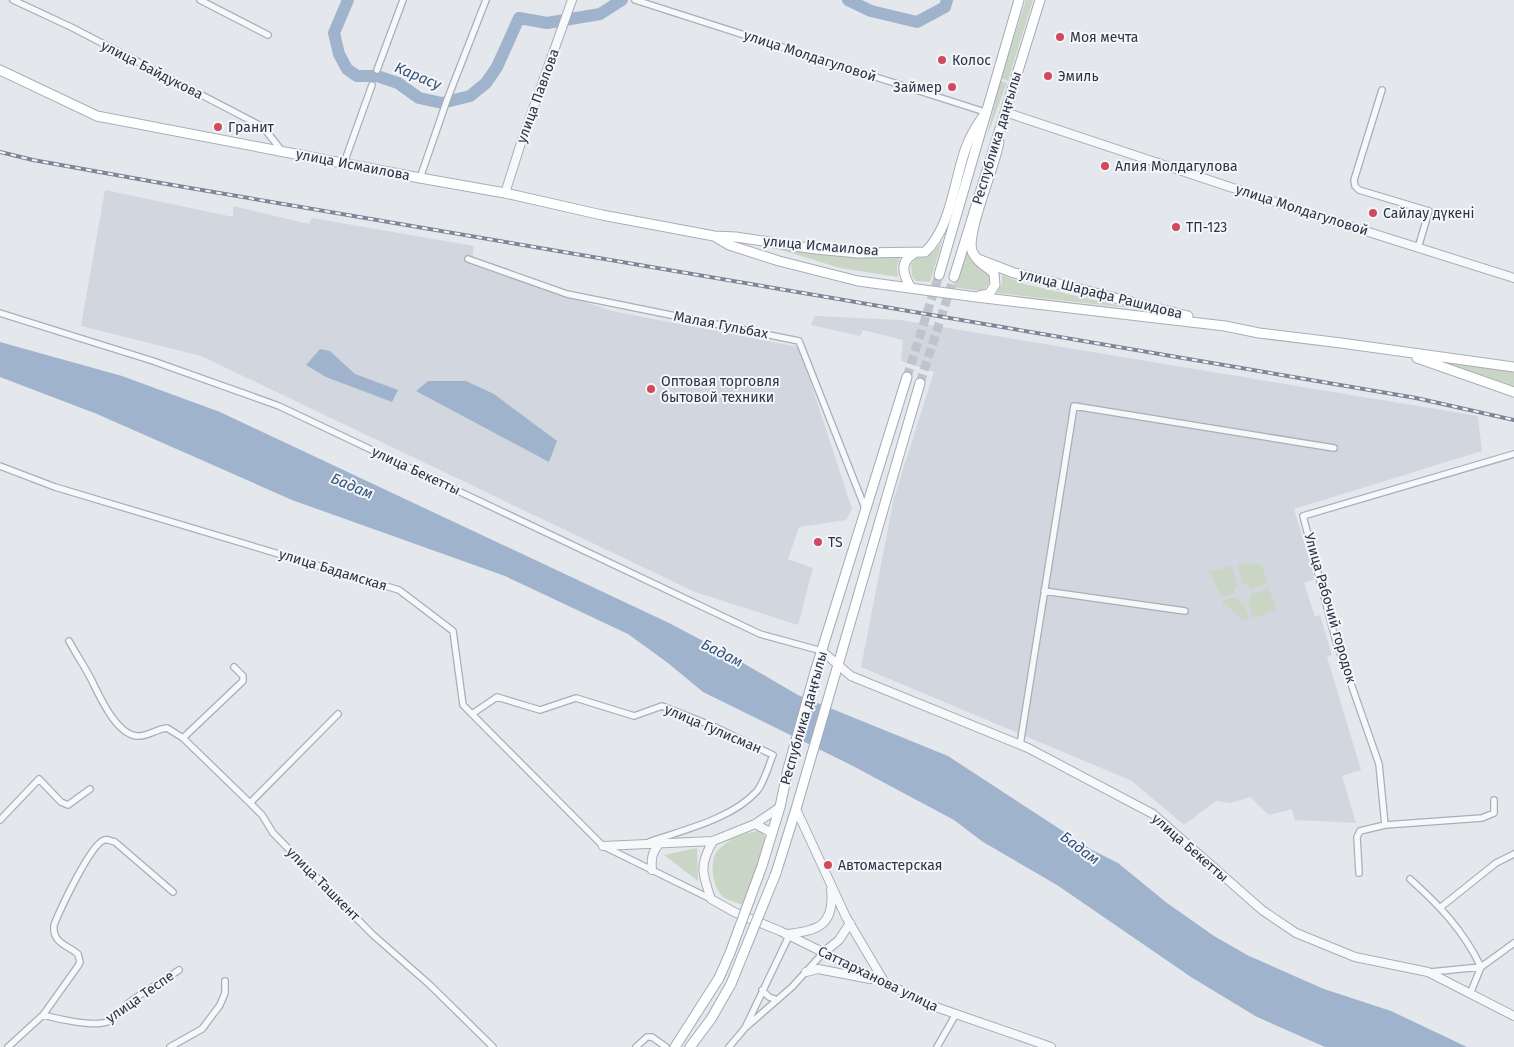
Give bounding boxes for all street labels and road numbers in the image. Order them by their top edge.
street label: улица Молдагуловой [741,27,879,85]
street label: улица Байдукова [98,37,206,103]
street label: улица Павлова [513,47,563,145]
street label: Республика даңғылы [969,69,1025,207]
street label: улица Исмаилова [294,146,412,184]
street label: улица Молдагуловой [1233,181,1371,239]
street label: улица Исмаилова [762,232,880,260]
street label: улица Шарафа Рашидова [1018,265,1184,323]
street label: Малая Гульбах [672,307,770,343]
street label: улица Бекетты [369,443,463,499]
street label: Улица Рабочий городок [1300,531,1360,686]
street label: улица Бадамская [277,545,389,595]
street label: Республика даңғылы [777,649,831,787]
street label: улица Гулисман [662,701,764,757]
street label: улица Бекетты [1148,810,1232,886]
street label: улица Ташкент [283,844,364,925]
street label: Саттарханова улица [815,942,941,1016]
street label: улица Теспе [103,967,177,1027]

